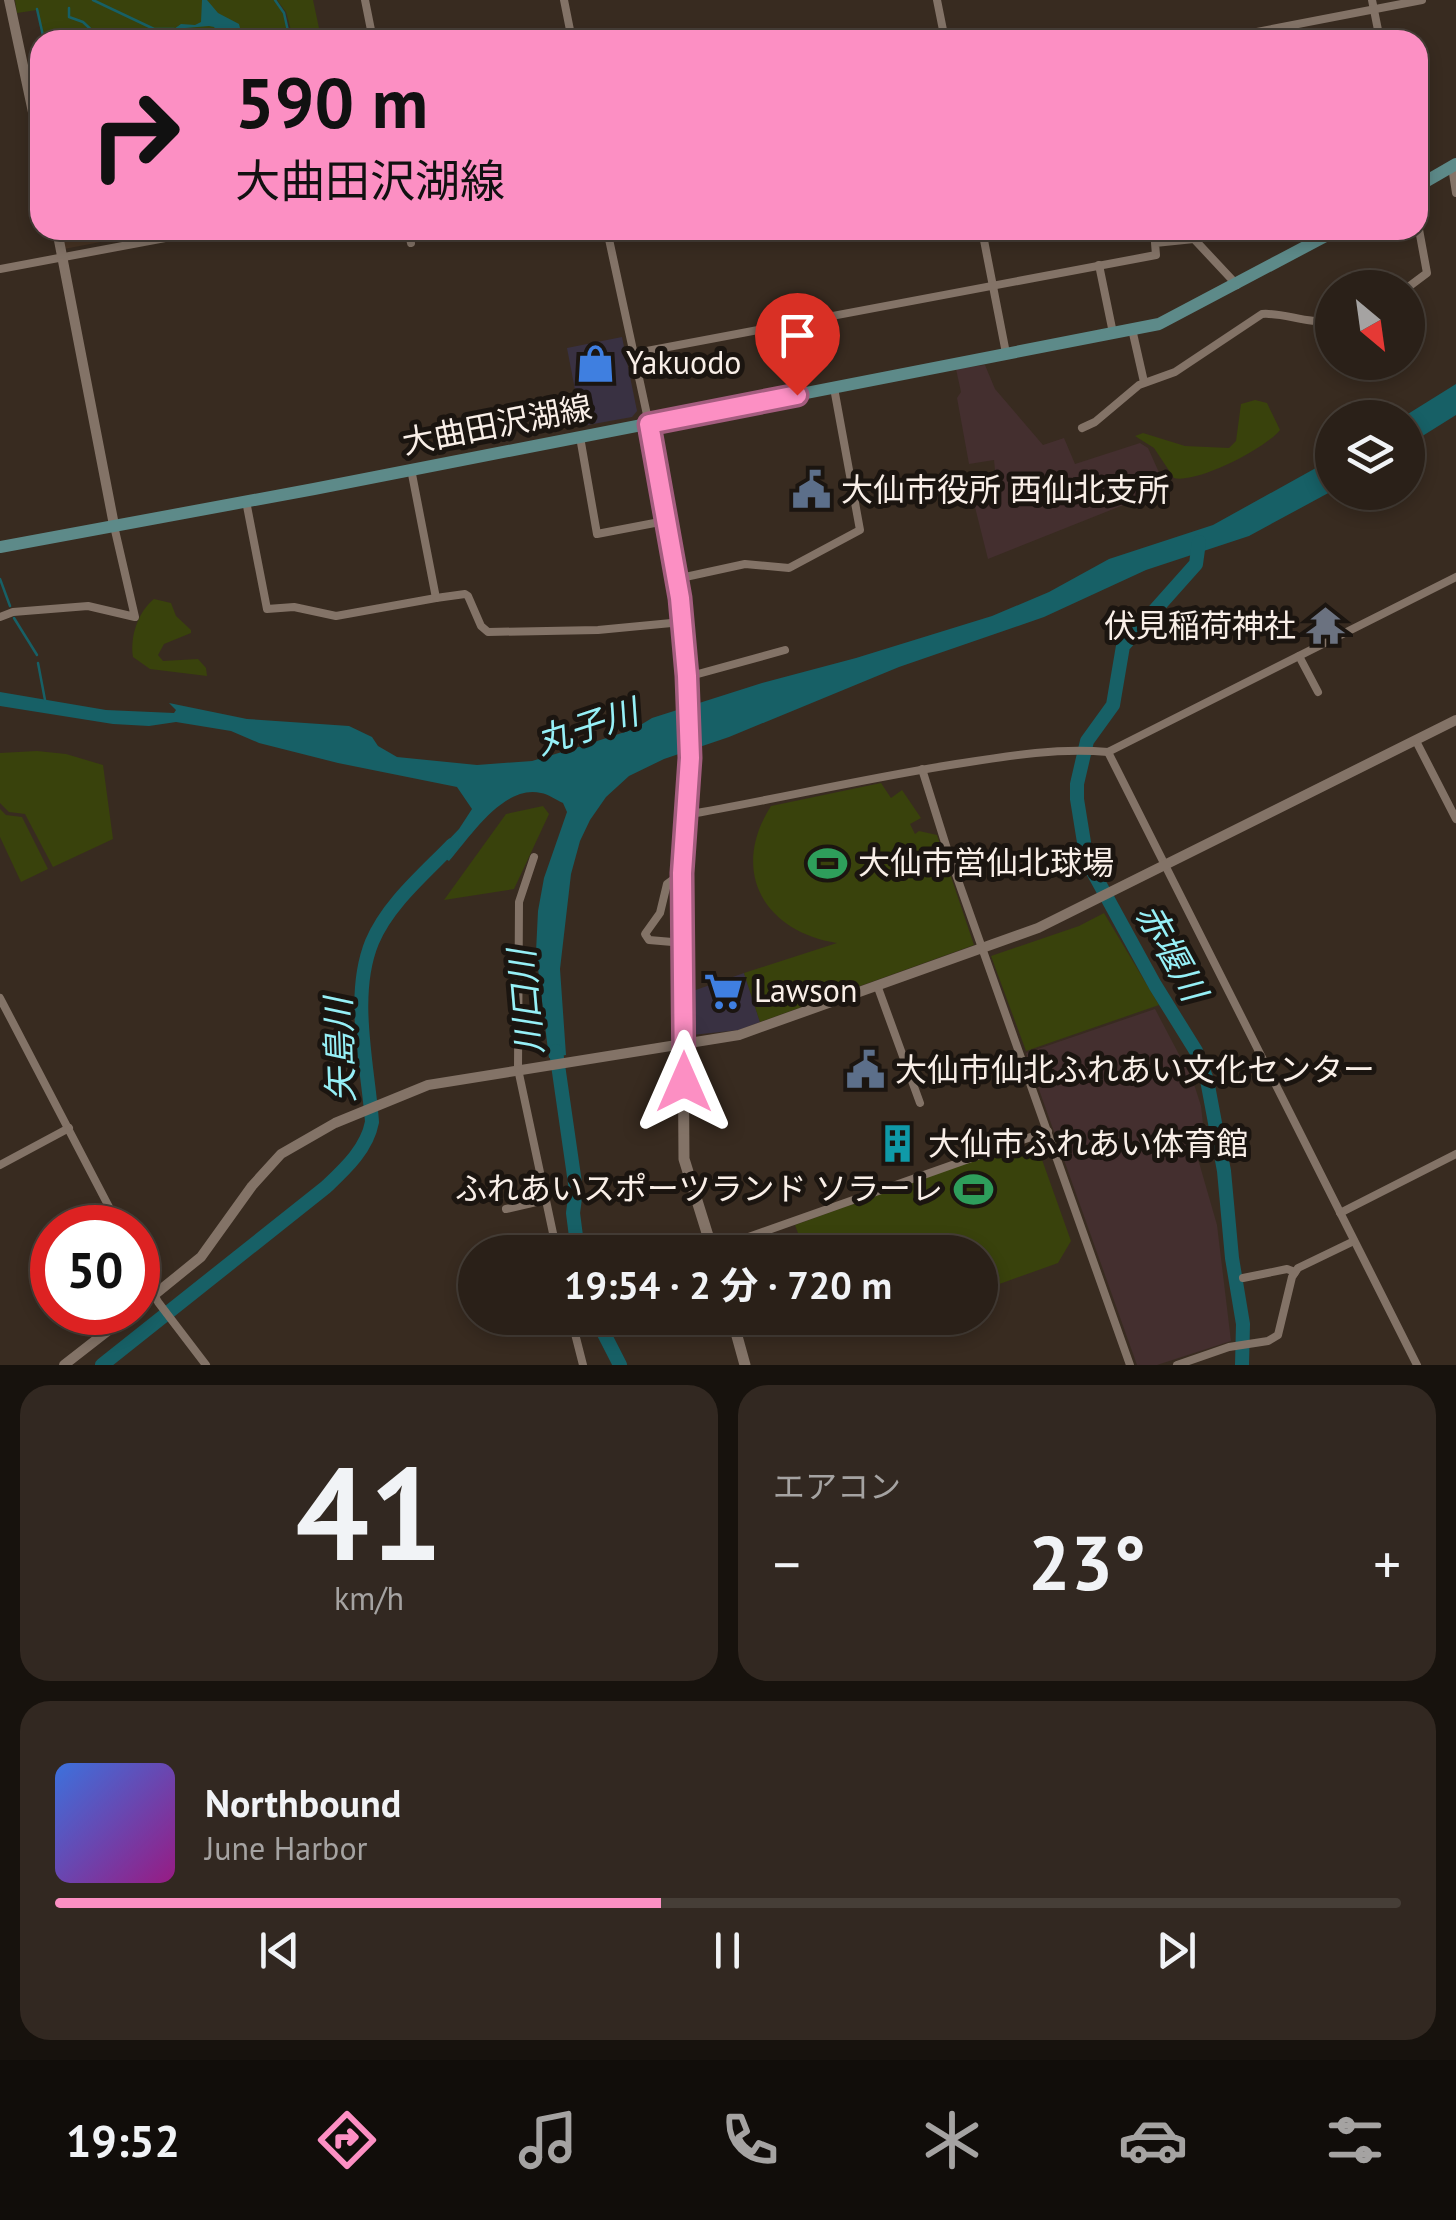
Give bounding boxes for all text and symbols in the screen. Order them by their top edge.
text: 590 m [235,57,428,147]
icon: right [70,70,200,200]
text: 大曲田沢湖線 [235,151,505,209]
north arrow [1315,270,1425,380]
map controls [1315,270,1425,510]
pin [755,293,840,396]
icon: arrive [770,308,825,363]
place label: Yakuodo [626,341,742,383]
shop icon: Yakuodo [575,342,617,384]
street label: 大曲田沢湖線 [399,385,595,463]
button: layers [1315,400,1425,510]
place label: 大仙市役所 西仙北支所 [841,468,1170,510]
public building icon: 大仙市役所 西仙北支所 [790,469,832,511]
place label: 伏見稲荷神社 [1104,604,1296,646]
temple icon: 伏見稲荷神社 [1305,605,1347,647]
water label: 丸子川 [530,687,648,764]
place label: 大仙市営仙北球場 [858,841,1114,883]
sports icon: 大仙市営仙北球場 [807,842,849,884]
water label: 赤堰川 [1126,894,1219,1012]
water label: 川口川 [497,944,552,1056]
place label: Lawson [754,969,857,1011]
supermarket icon: Lawson [703,970,745,1012]
water label: 矢島川 [314,993,364,1103]
position arrow [632,1030,736,1134]
place label: 大仙市仙北ふれあい文化センター [895,1048,1375,1090]
public building icon: 大仙市仙北ふれあい文化センター [844,1049,886,1091]
place label: 大仙市ふれあい体育館 [928,1122,1248,1164]
building icon: 大仙市ふれあい体育館 [877,1123,919,1165]
place label: ふれあいスポーツランド ソラーレ [455,1167,943,1209]
sports icon: ふれあいスポーツランド ソラーレ [952,1168,994,1210]
speed limit sign: 50 [30,1205,160,1335]
text: 19:54 · 2 分 · 720 m [564,1260,892,1309]
text: 41 [295,1428,443,1596]
text: エアコン [773,1465,901,1507]
text: 23° [1028,1514,1146,1611]
text: − [773,1528,801,1599]
text: + [1373,1528,1401,1599]
text: km/h [334,1577,404,1619]
text: Northbound [205,1778,401,1827]
text: June Harbor [205,1827,367,1869]
icon: previous [252,1923,307,1978]
icon: pause [700,1923,755,1978]
icon: next [1149,1923,1204,1978]
icon: directions [312,2105,382,2175]
icon: music [513,2105,583,2175]
icon: phone [715,2105,785,2175]
icon: climate [917,2105,987,2175]
icon: car [1118,2105,1188,2175]
icon: filters [1320,2105,1390,2175]
text: 19:52 [66,2111,180,2169]

